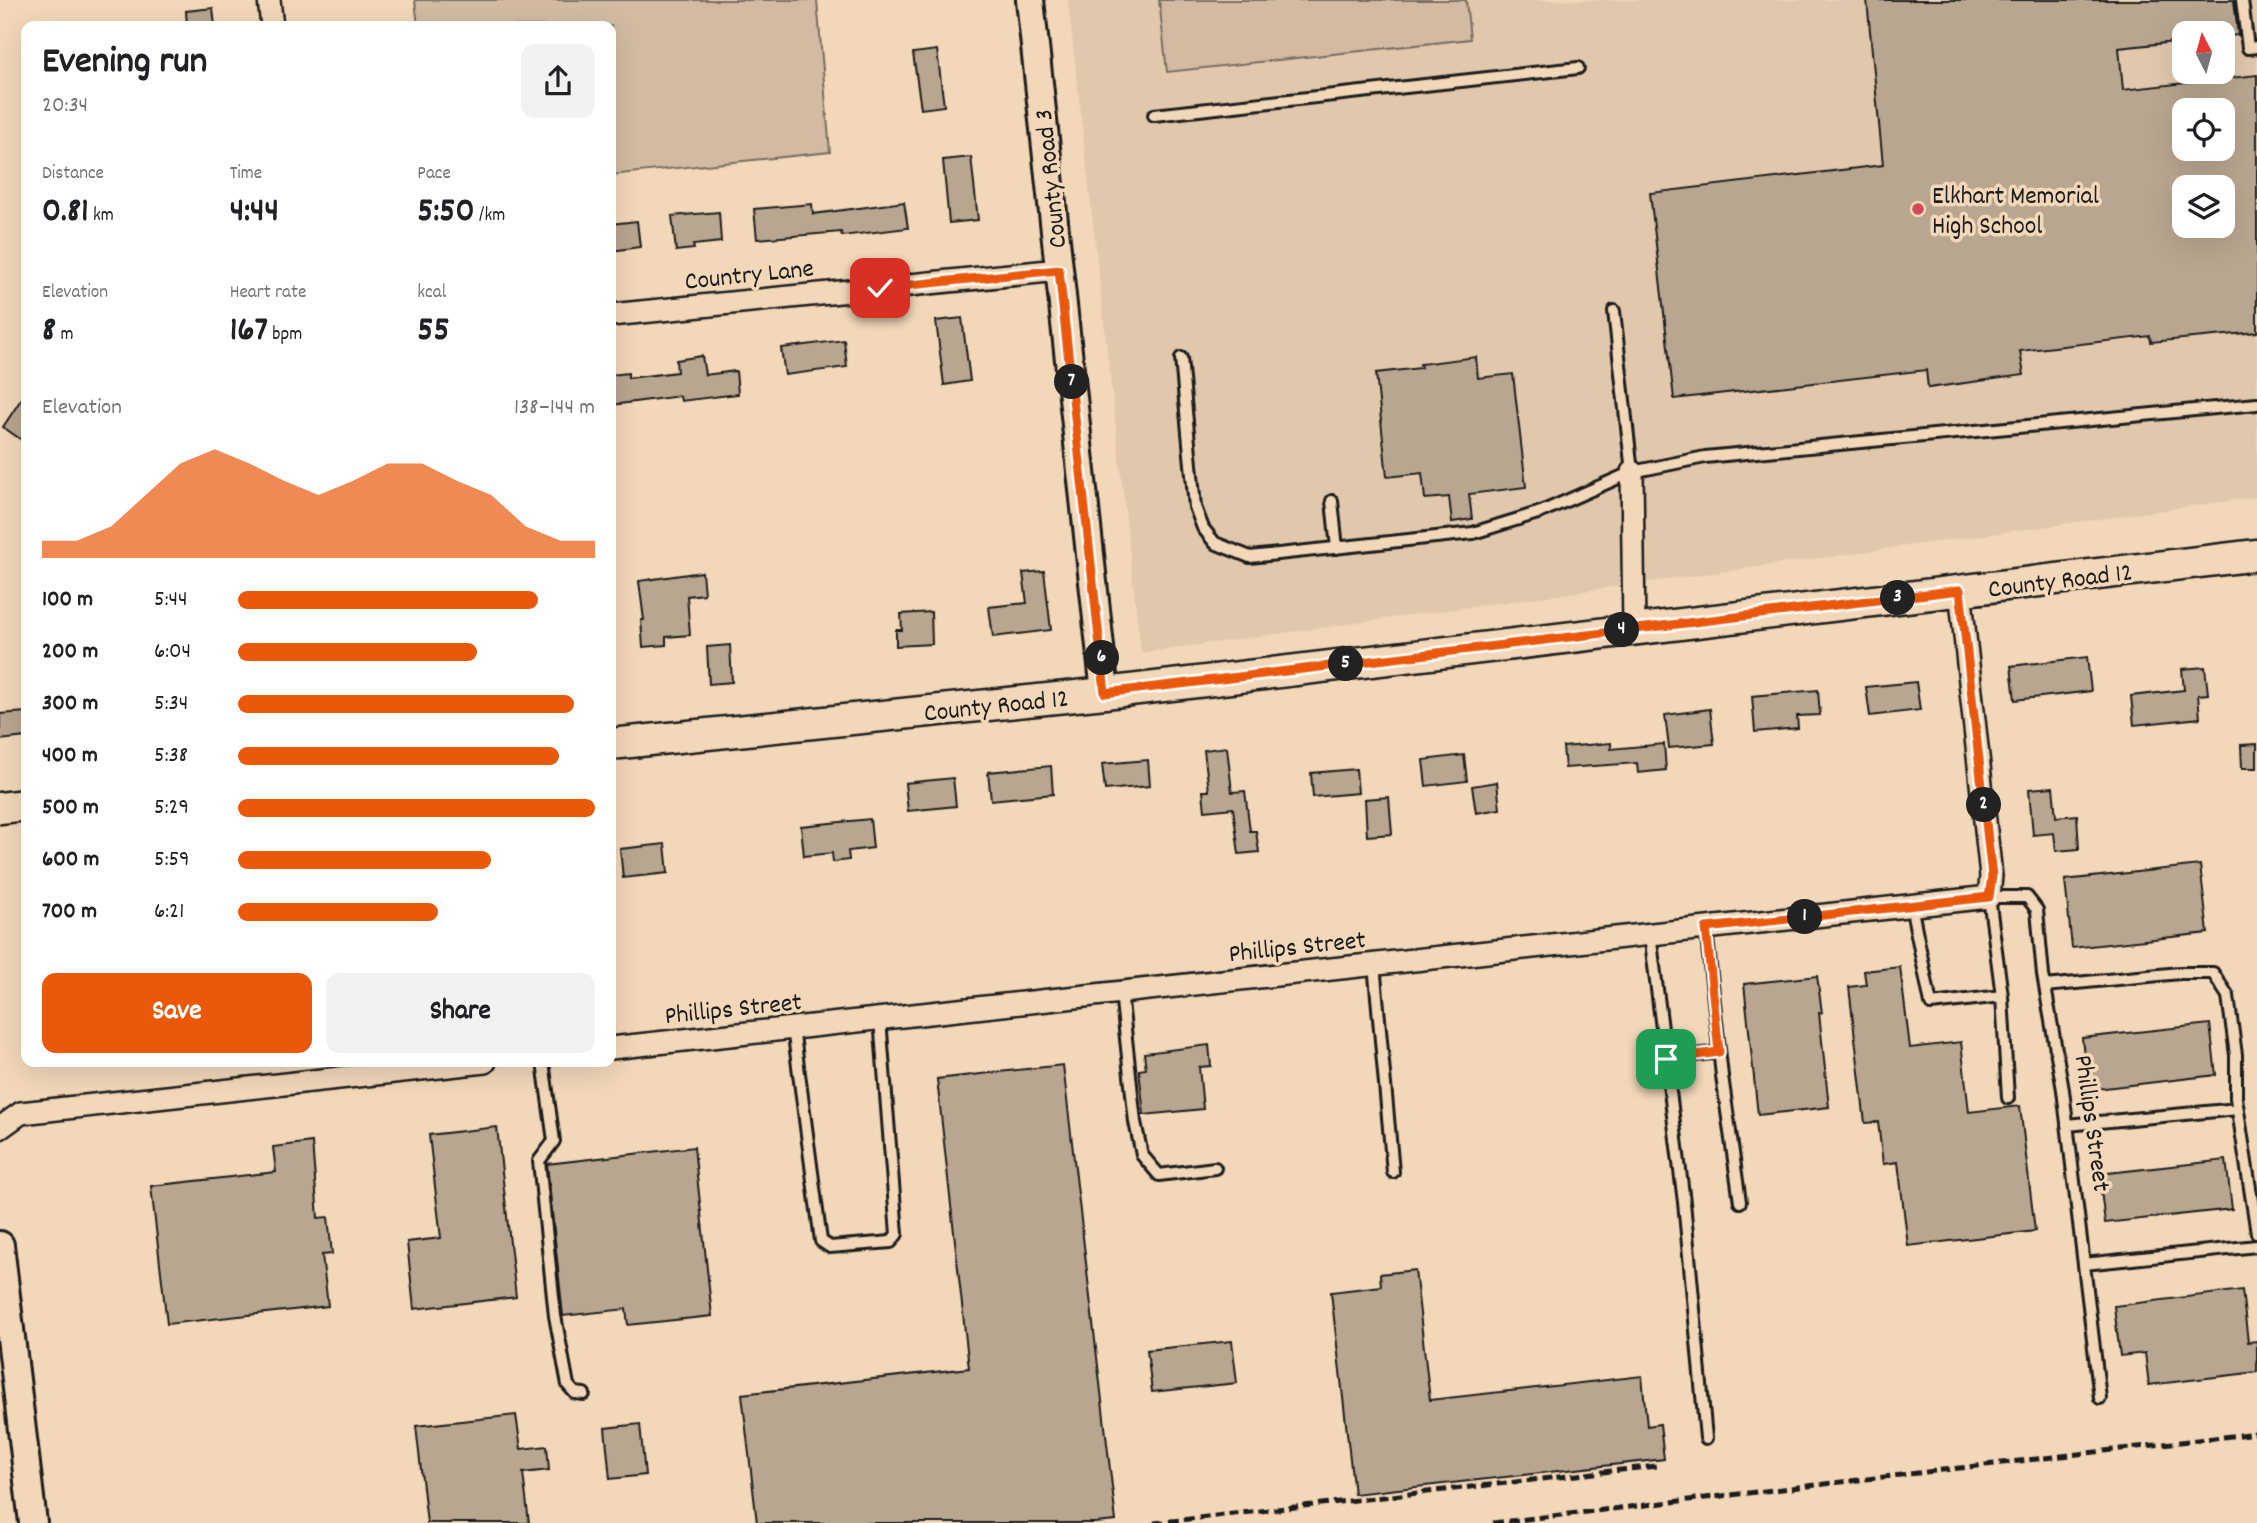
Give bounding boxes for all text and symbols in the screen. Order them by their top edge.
north arrow [2172,21,2235,84]
map controls [2172,21,2235,238]
text: Evening run [42,36,207,91]
button: share [521,44,595,118]
text: 20:34 [42,90,88,123]
button: locate [2172,98,2235,161]
street label: County Road 3 [1027,107,1078,250]
text: Distance [42,161,104,188]
text: Time [230,161,262,188]
text: Pace [417,161,451,188]
button: layers [2172,175,2235,238]
place label: Elkhart Memorial High School [1932,179,2099,246]
text: 0.81 [42,188,89,238]
text: 4:44 [230,188,279,238]
text: 5:50 [417,188,475,238]
marker: Elkhart Memorial High School [1910,201,1926,217]
text: km [89,203,114,230]
text: /km [475,203,505,230]
street label: Country Lane [683,251,816,302]
pin [850,258,910,318]
icon: check [861,269,899,307]
text: Elevation [42,280,108,307]
text: Heart rate [230,280,306,307]
text: kcal [417,280,446,307]
text: 8 [42,307,56,357]
text: 167 [230,307,268,357]
text: 55 [417,307,450,357]
text: m [56,322,73,349]
text: bpm [268,322,302,349]
pin: 7 [1054,364,1090,400]
text: 7 [1068,368,1075,395]
text: Elevation [42,392,122,425]
text: 138–144 m [514,392,595,425]
street label: County Road 12 [1986,555,2135,610]
pin: 3 [1881,580,1916,616]
text: 100 m [42,584,93,617]
text: 5:44 [154,584,188,617]
text: 3 [1893,584,1902,611]
pin: 4 [1604,612,1640,648]
text: 4 [1618,616,1625,643]
text: 200 m [42,636,98,669]
text: 6:04 [154,636,191,669]
pin: 6 [1084,640,1120,676]
text: 6 [1097,644,1106,671]
pin: 5 [1328,646,1364,682]
text: 5 [1341,650,1350,677]
street label: County Road 12 [922,681,1071,733]
text: 300 m [42,688,98,721]
text: 5:34 [154,688,188,721]
text: 400 m [42,740,98,773]
text: 5:38 [154,740,188,773]
pin: 2 [1966,788,2002,822]
text: 2 [1979,791,1988,818]
text: 500 m [42,792,99,825]
text: 5:29 [154,792,189,825]
text: 600 m [42,844,99,877]
text: 5:59 [154,844,190,877]
text: 700 m [42,896,97,929]
text: 6:21 [154,896,184,929]
pin: 1 [1787,900,1822,934]
text: 1 [1802,903,1807,930]
street label: Phillips Street [1227,923,1368,974]
button: Save [42,973,312,1053]
button: Share [326,973,595,1053]
street label: Phillips Street [663,985,804,1036]
pin [1636,1029,1696,1089]
icon: arrive [1647,1040,1685,1078]
street label: Phillips Street [2063,1053,2118,1195]

